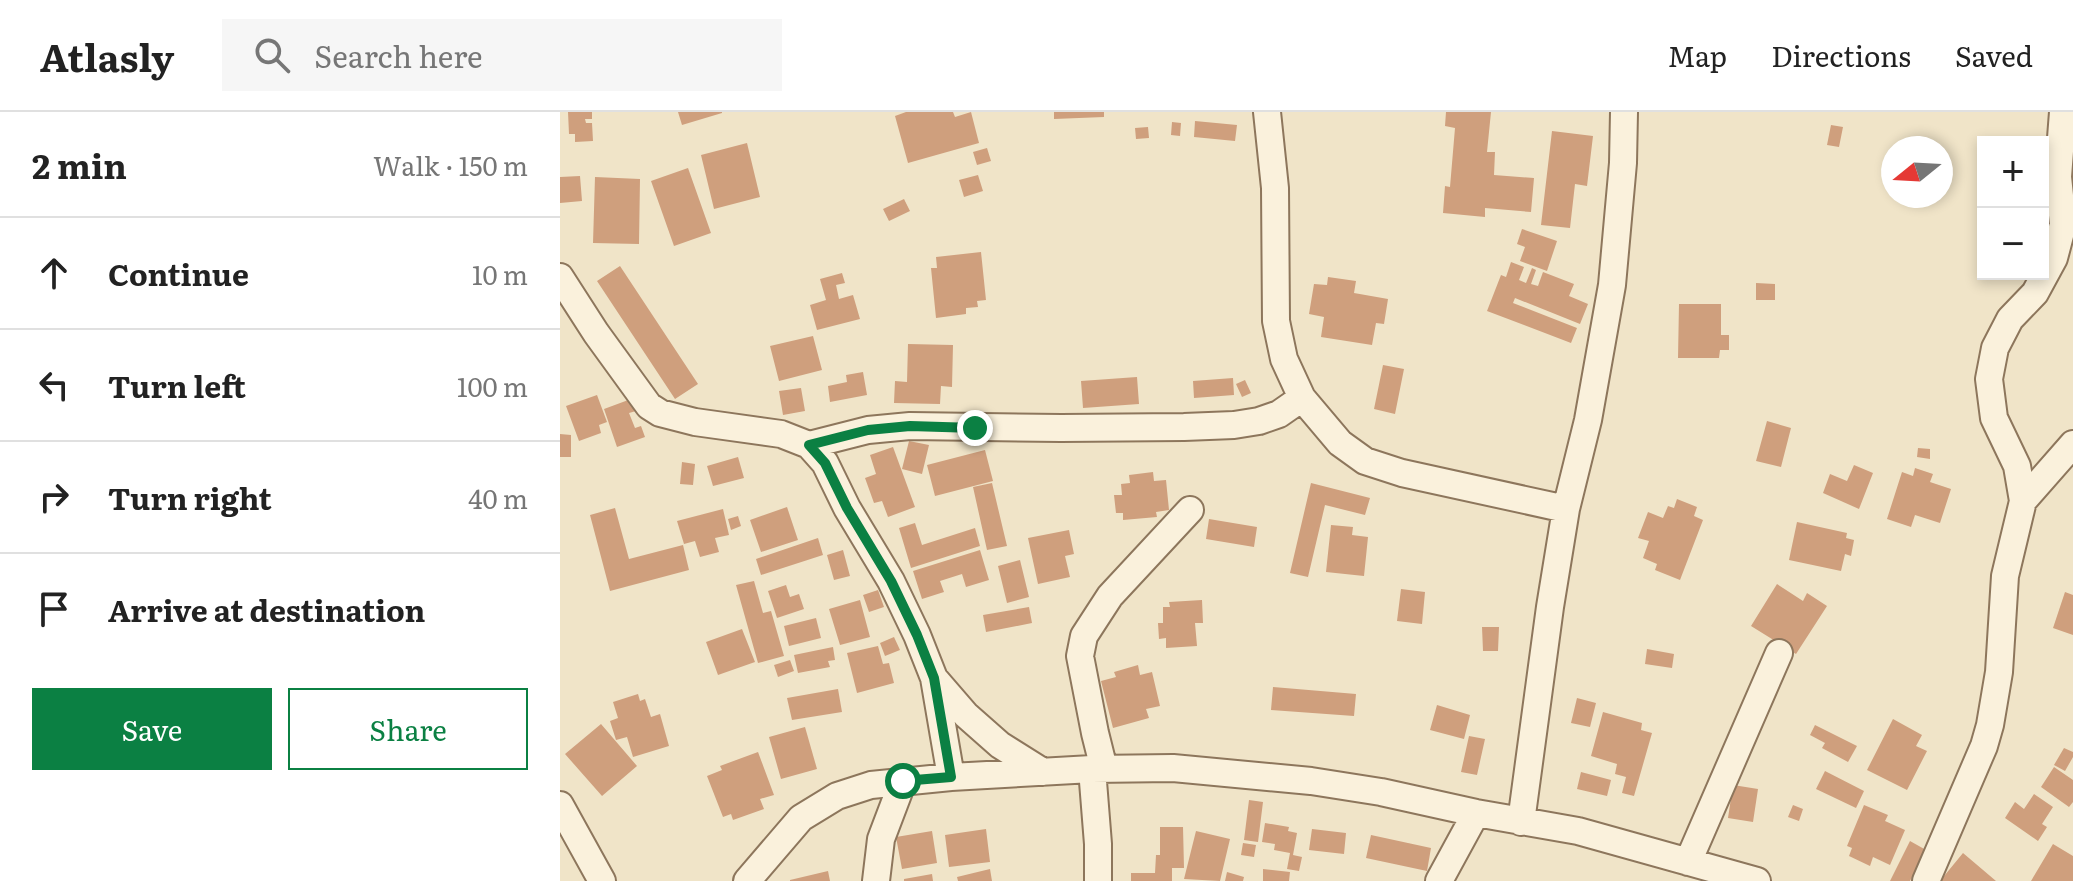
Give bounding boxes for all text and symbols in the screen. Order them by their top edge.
search box [222,19,782,91]
text: Atlasly [40,27,174,84]
icon: search [250,33,294,77]
text: Search here [314,33,483,77]
text: Map [1668,34,1727,76]
text: Directions [1771,34,1911,76]
text: Saved [1955,34,2033,76]
north arrow [1881,136,1953,208]
map controls [1977,136,2049,280]
button: + [1977,136,2049,208]
text: 2 min [32,139,127,189]
text: Walk · 150 m [373,145,528,184]
button: − [1977,208,2049,280]
icon: ahead [32,251,76,295]
text: Continue [108,251,249,295]
text: 10 m [472,254,528,293]
icon: left [32,363,76,407]
text: Turn left [108,363,246,407]
text: 100 m [457,366,528,405]
route end [957,410,993,446]
icon: right [32,475,76,519]
text: Turn right [108,475,272,519]
text: 40 m [468,478,528,517]
icon: arrive [32,587,76,631]
text: Arrive at destination [108,587,425,631]
button: Save [32,688,272,770]
button: Share [288,688,528,770]
route start [885,763,921,799]

